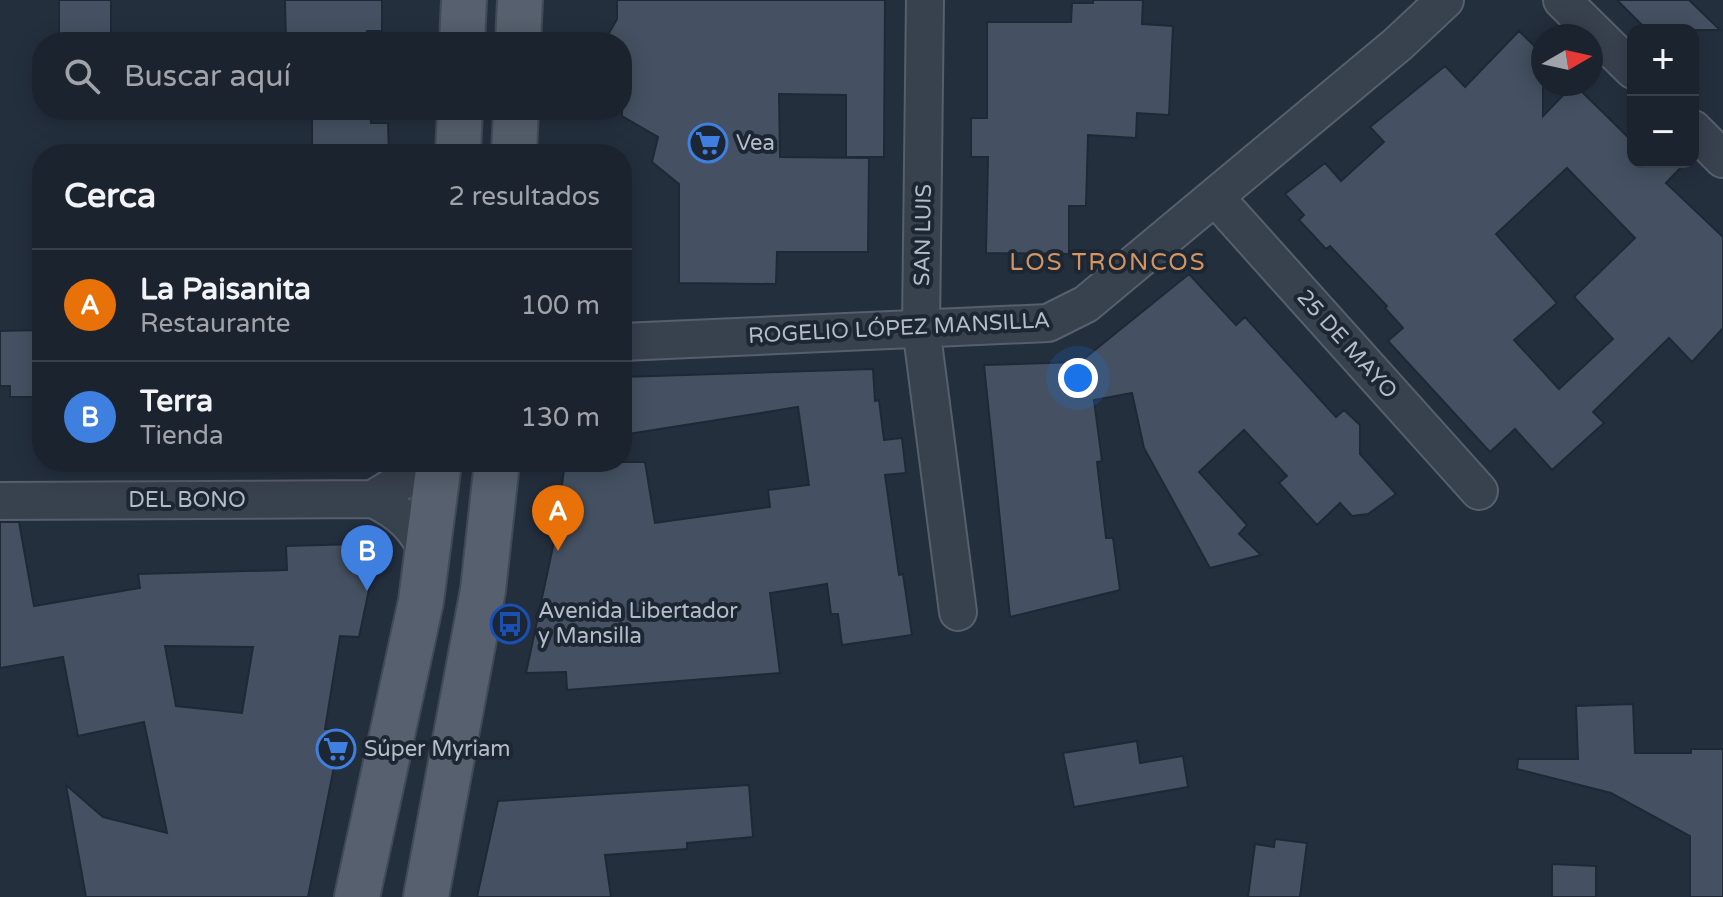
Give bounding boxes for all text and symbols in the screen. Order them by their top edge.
north arrow [1531,24,1603,96]
map controls [1627,24,1699,168]
button: + [1627,24,1699,96]
search box [32,32,632,120]
icon: search [60,54,104,98]
text: Buscar aquí [124,58,291,95]
button: − [1627,96,1699,168]
supermarket icon: Vea [687,122,729,164]
place label: Vea [736,130,775,156]
text: Cerca [64,176,156,217]
text: 2 resultados [449,181,600,212]
street label: SAN LUIS [909,184,937,286]
district label: LOS TRONCOS [1009,248,1207,277]
text: La Paisanita [140,271,311,308]
street label: 25 DE MAYO [1291,284,1403,404]
text: A [80,290,100,321]
text: 100 m [520,290,600,321]
street label: ROGELIO LÓPEZ MANSILLA [747,306,1051,349]
text: Restaurante [140,308,290,339]
your location [1058,358,1098,398]
text: Terra [140,383,213,420]
text: B [81,402,99,433]
text: 130 m [520,402,600,433]
text: Tienda [140,420,224,451]
pin: A [532,485,584,551]
street label: DEL BONO [128,487,246,513]
pin: B [341,525,393,591]
place label: Avenida Libertador y Mansilla [538,598,738,649]
bus stop icon: Avenida Libertador y Mansilla [489,603,531,645]
supermarket icon: Súper Myriam [315,728,357,770]
place label: Súper Myriam [364,736,511,762]

